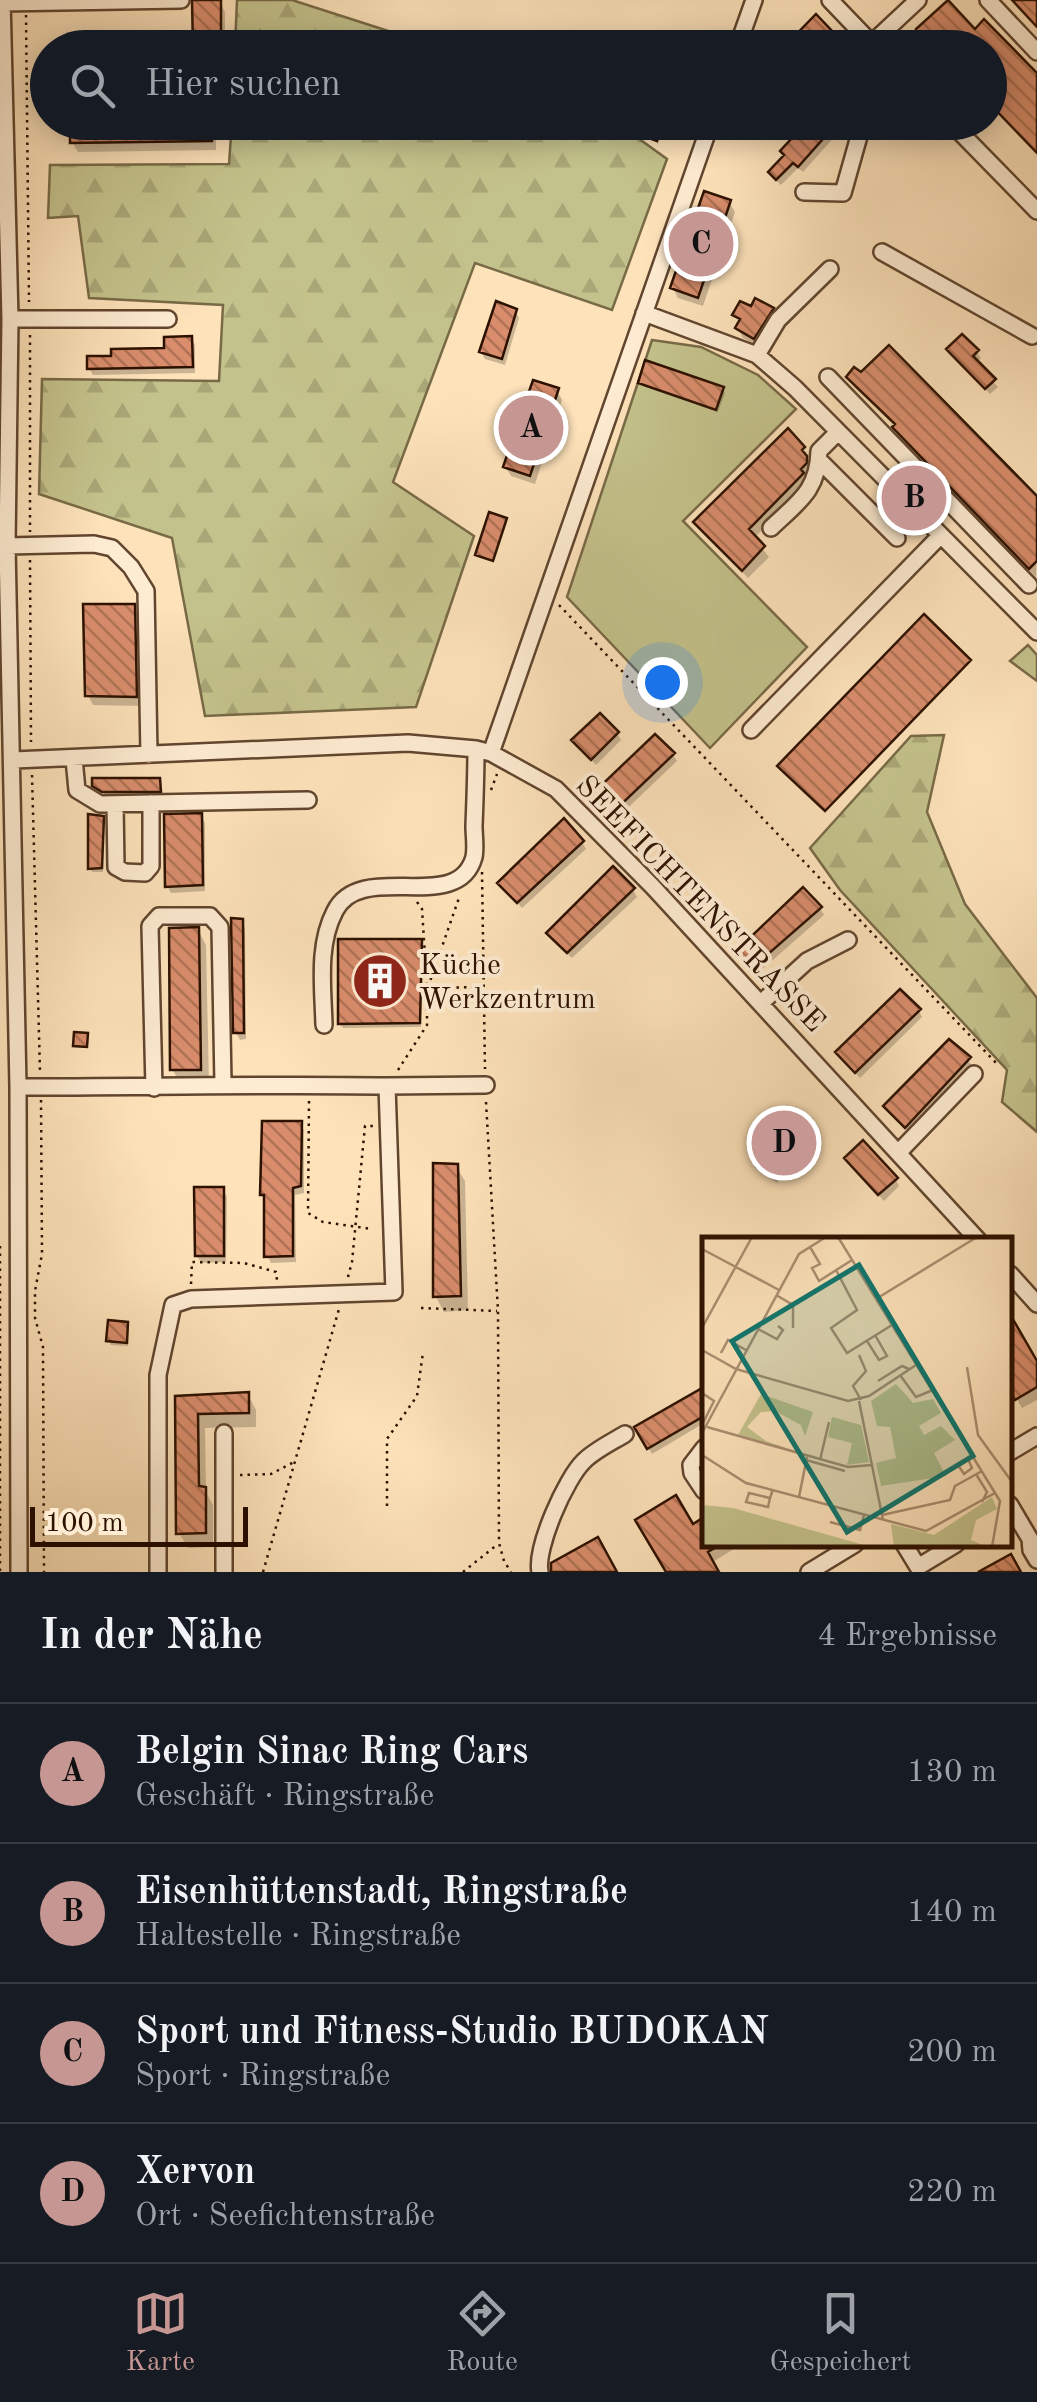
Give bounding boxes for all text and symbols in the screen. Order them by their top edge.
search box [30,30,1007,140]
icon: search [65,58,120,113]
text: Hier suchen [145,66,341,104]
pin: C [668,206,734,282]
pin: A [498,390,564,466]
pin: B [882,460,946,536]
your location [637,657,688,708]
street label: SEEFICHTENSTRASSE [570,770,830,1038]
building icon: Küche Werkzentrum [350,951,410,1011]
place label: Küche Werkzentrum [419,951,596,1015]
pin: D [752,1106,816,1180]
inset map [702,1237,1012,1547]
scale bar [30,1502,248,1546]
text: 100 m [45,1510,124,1538]
text: In der Nähe [40,1616,263,1658]
text: 4 Ergebnisse [817,1621,997,1653]
text: Belgin Sinac Ring Cars [135,1734,528,1772]
text: A [60,1757,85,1789]
text: 130 m [907,1757,997,1789]
text: Geschäft · Ringstraße [135,1781,434,1813]
text: Eisenhüttenstadt, Ringstraße [135,1874,628,1912]
text: B [61,1897,84,1929]
text: 140 m [907,1897,997,1929]
text: Haltestelle · Ringstraße [135,1921,461,1953]
text: Sport und Fitness-Studio BUDOKAN [135,2014,769,2052]
text: C [62,2037,83,2069]
text: 200 m [907,2037,997,2069]
text: Sport · Ringstraße [135,2061,390,2093]
text: Xervon [135,2154,255,2192]
text: D [60,2177,85,2209]
text: 220 m [907,2177,997,2209]
text: Ort · Seefichtenstraße [135,2201,435,2233]
tab: Karte [126,2286,195,2381]
tab: Route [446,2286,518,2381]
tab: Gespeichert [770,2286,911,2381]

